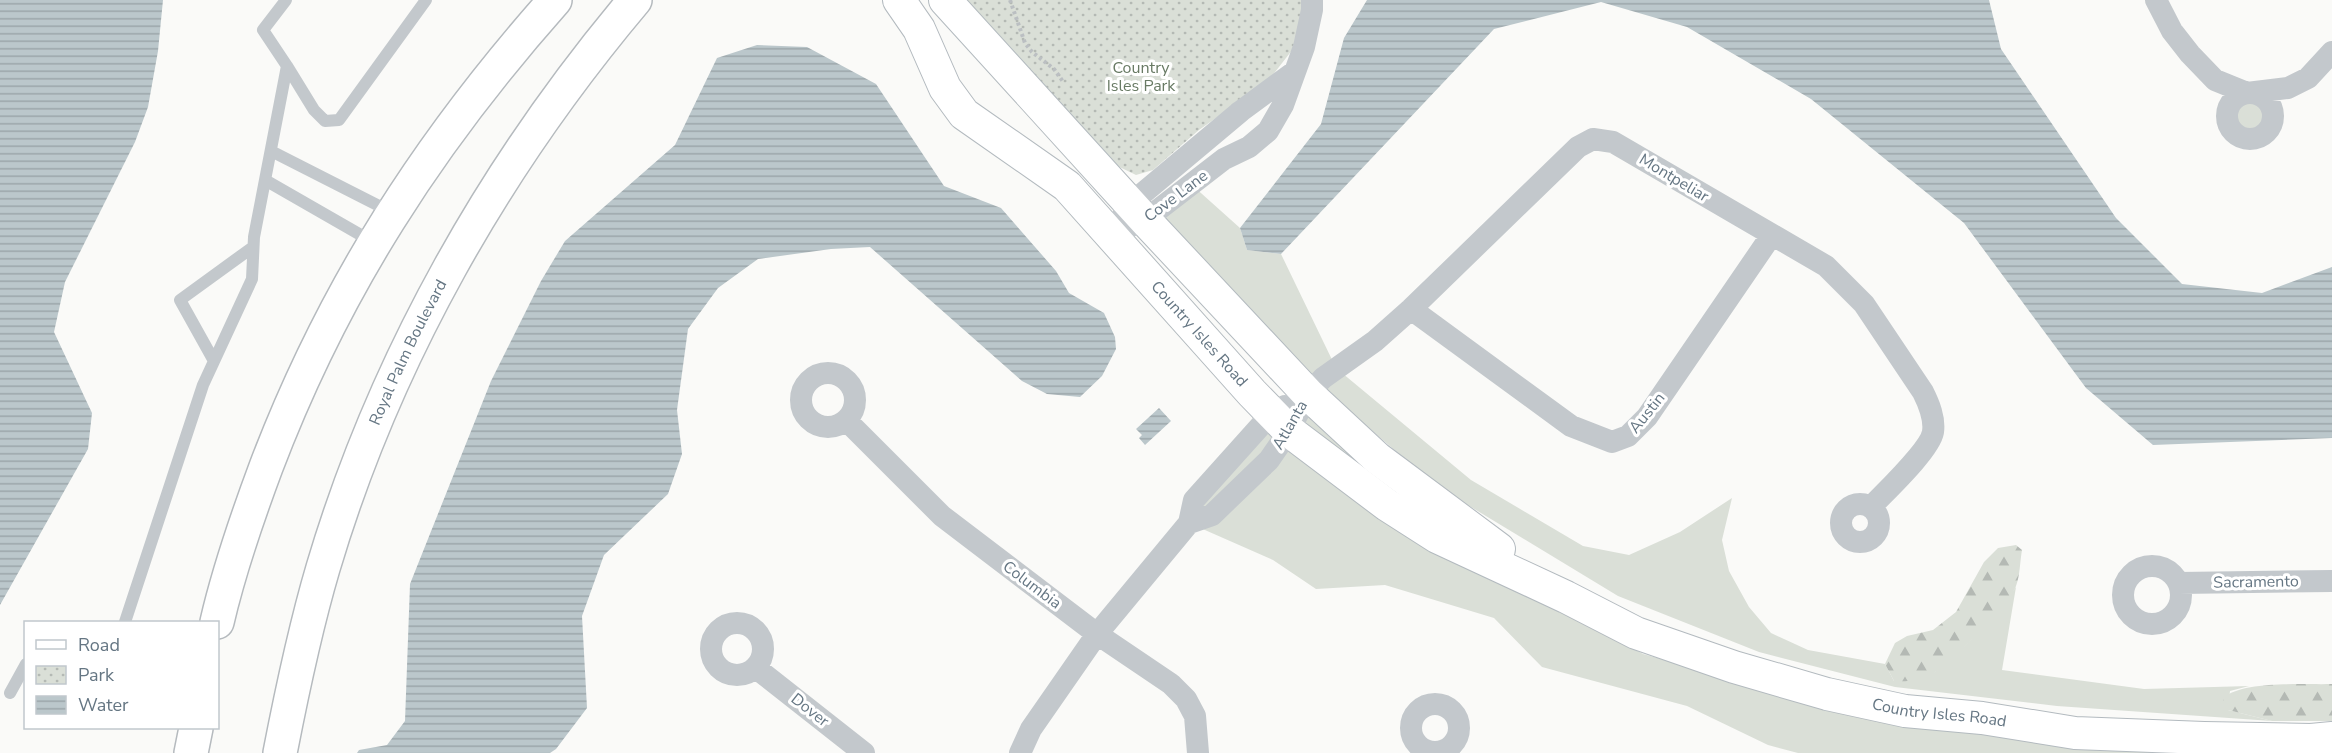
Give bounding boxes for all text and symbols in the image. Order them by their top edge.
park label: Country Isles Park [1107,57,1176,97]
street label: Montpeliar [1635,149,1713,208]
street label: Cove Lane [1140,165,1212,227]
street label: Royal Palm Boulevard [364,276,452,429]
street label: Country Isles Road [1146,276,1253,392]
street label: Austin [1624,388,1670,438]
street label: Atlanta [1267,396,1313,454]
street label: Columbia [998,556,1066,614]
street label: Sacramento [2213,570,2299,594]
legend [24,621,219,729]
text: Road [78,633,120,657]
text: Park [78,663,115,687]
street label: Dover [786,688,834,732]
text: Water [78,693,129,717]
street label: Country Isles Road [1870,693,2008,733]

